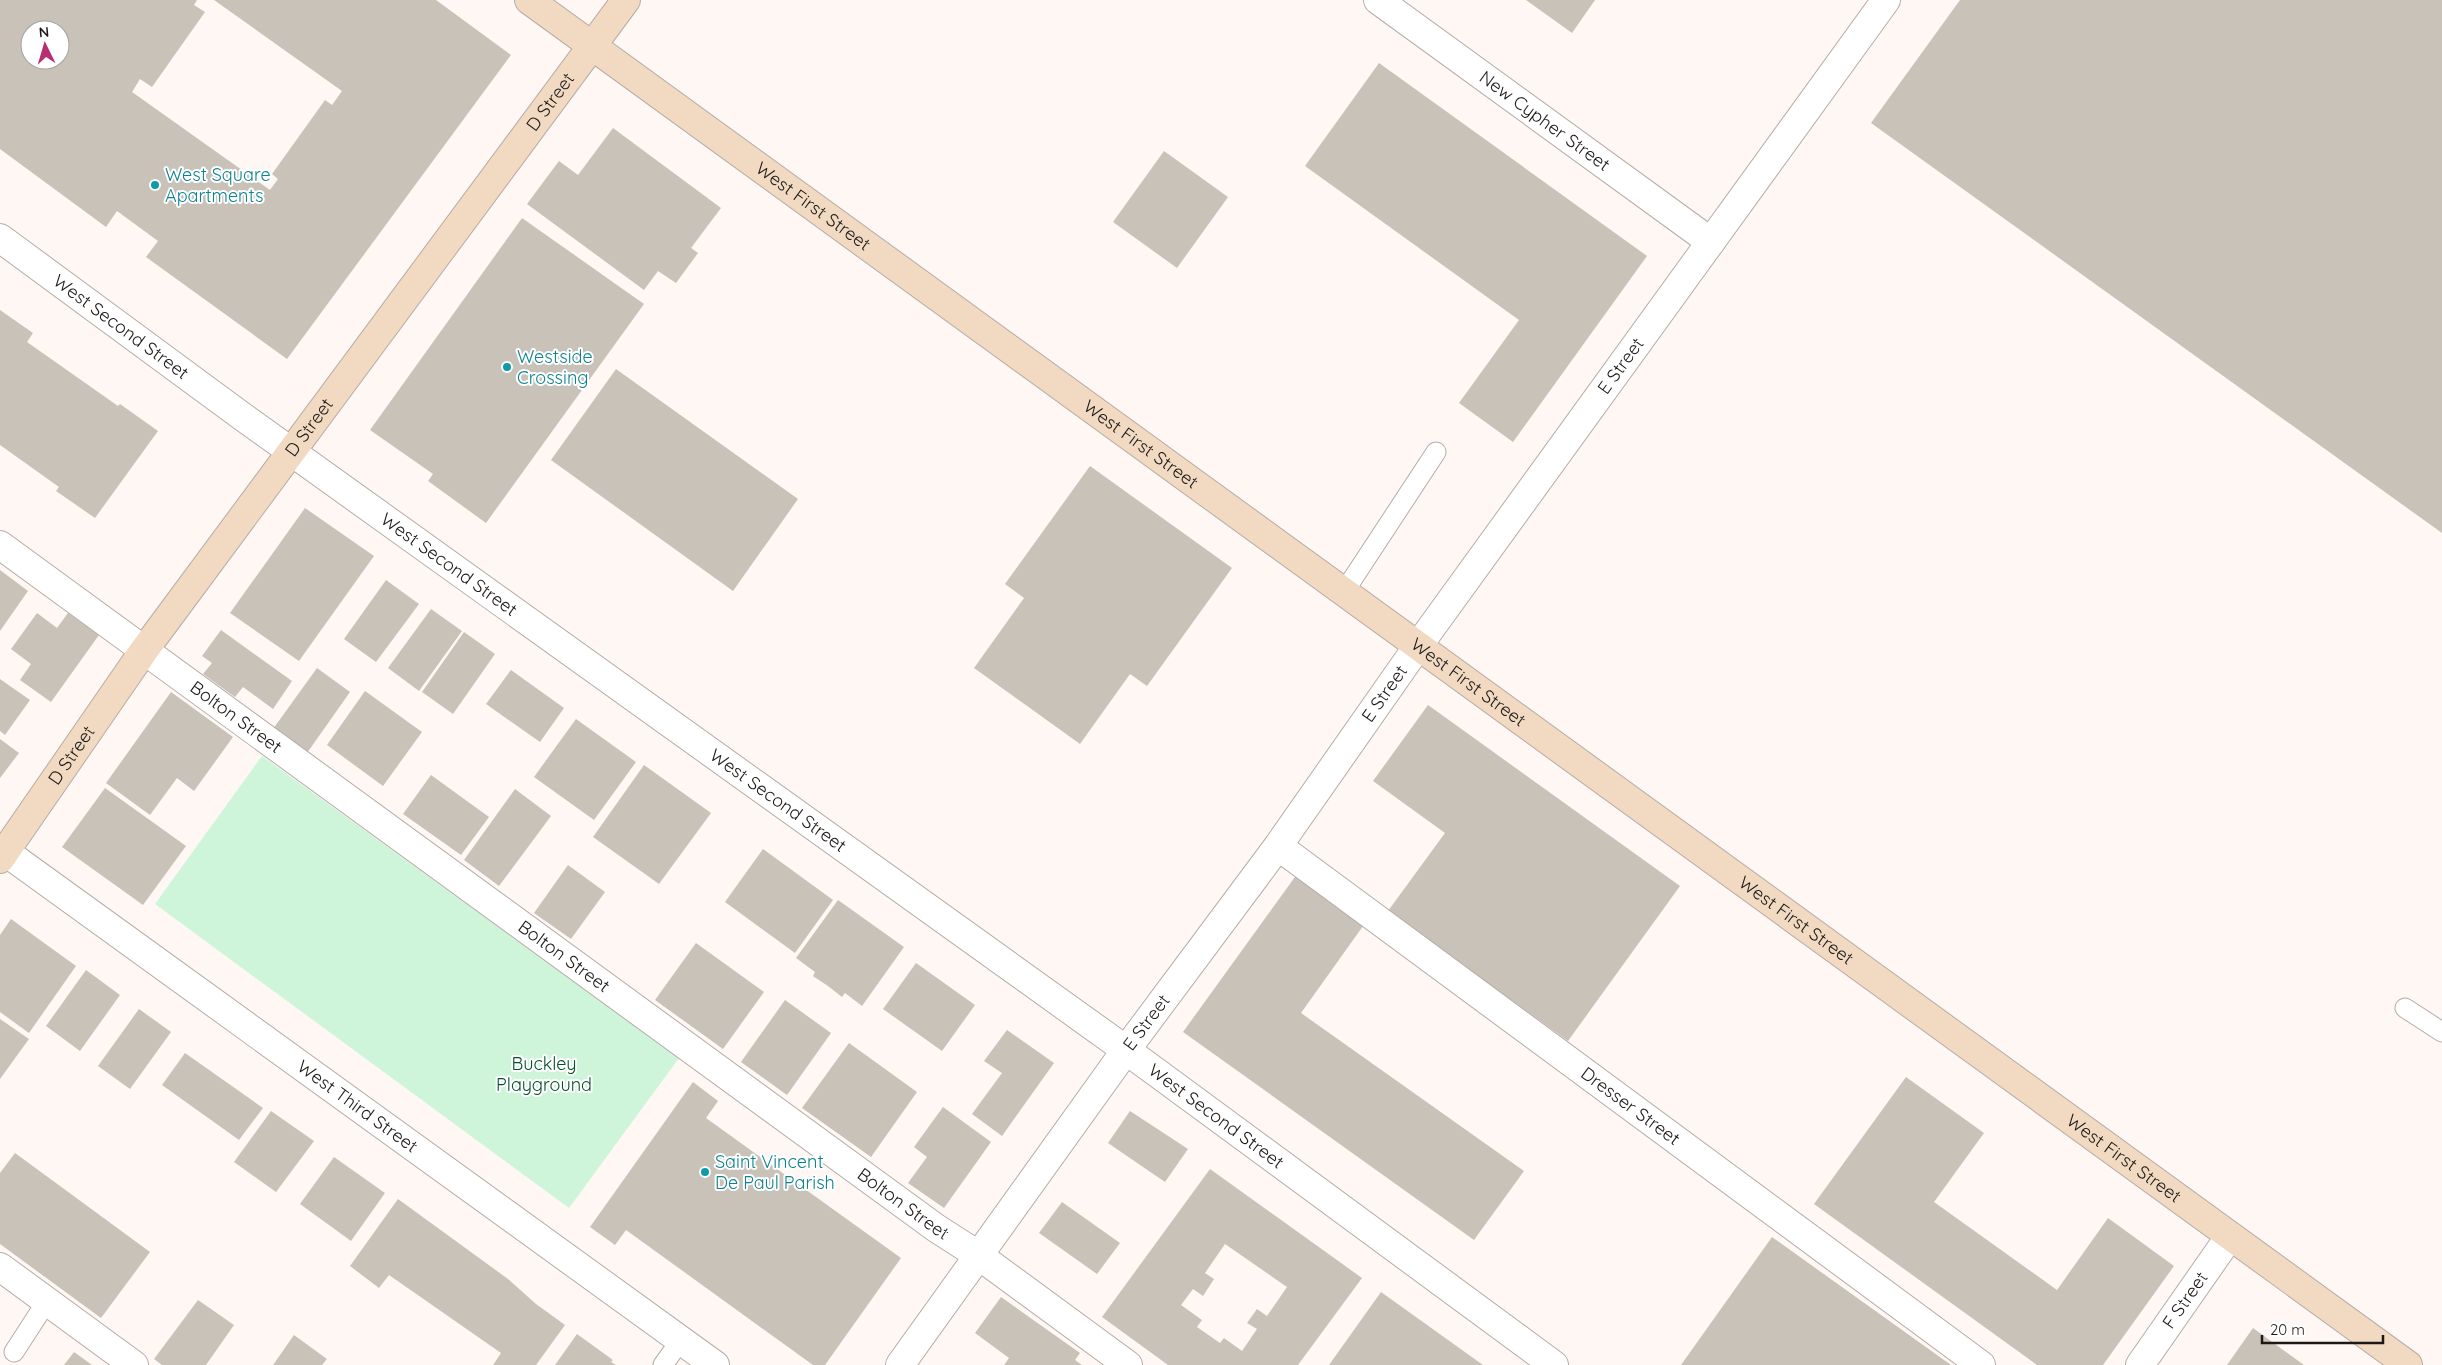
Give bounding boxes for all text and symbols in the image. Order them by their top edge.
north arrow [20,20,70,70]
text: N [38,23,50,41]
street label: New Cypher Street [1475,65,1615,176]
street label: D Street [521,68,579,136]
street label: West First Street [751,156,875,255]
place label: West Square Apartments [165,163,271,207]
marker: West Square Apartments [149,179,161,191]
street label: West Second Street [49,269,193,384]
street label: E Street [1592,333,1649,399]
place label: Westside Crossing [517,345,593,389]
marker: Westside Crossing [501,361,513,373]
street label: D Street [280,393,338,461]
street label: West First Street [1079,395,1203,493]
street label: West Second Street [376,507,522,621]
street label: West First Street [1407,633,1531,731]
street label: E Street [1356,660,1412,726]
street label: Bolton Street [186,676,287,758]
street label: D Street [43,721,100,789]
street label: West Second Street [705,743,851,857]
street label: West First Street [1734,871,1858,969]
street label: Bolton Street [514,915,615,997]
street label: E Street [1118,989,1175,1055]
park label: Buckley Playground [496,1052,592,1096]
street label: West Third Street [293,1055,422,1157]
street label: West Second Street [1144,1058,1289,1173]
street label: Dresser Street [1576,1061,1685,1150]
street label: West First Street [2062,1109,2186,1207]
place label: Saint Vincent De Paul Parish [715,1150,835,1194]
street label: Bolton Street [853,1162,954,1244]
marker: Saint Vincent De Paul Parish [699,1166,711,1178]
street label: F Street [2157,1267,2213,1333]
scale bar [2262,1312,2383,1344]
text: 20 m [2270,1320,2305,1339]

